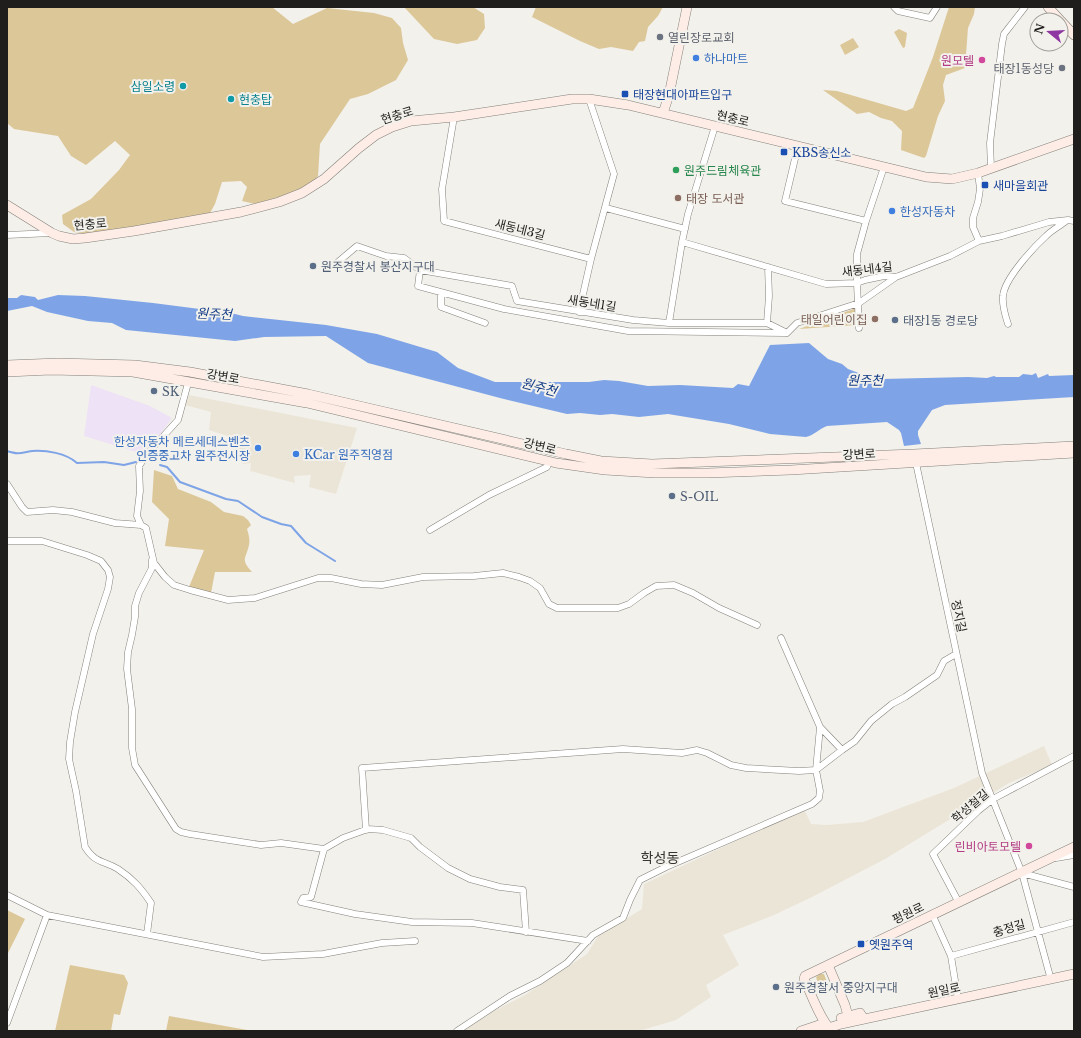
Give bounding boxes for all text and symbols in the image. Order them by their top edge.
north arrow [1029,12,1069,52]
text: N [1031,21,1048,36]
place label: 열린장로교회 [668,30,734,45]
marker: 열린장로교회 [655,32,665,42]
place label: 하나마트 [704,51,748,66]
marker: 하나마트 [691,53,701,63]
place label: 원모텔 [941,53,974,68]
marker: 원모텔 [977,55,987,65]
place label: 태장1동성당 [993,61,1054,76]
marker: 태장1동성당 [1057,63,1067,73]
place label: 삼일소령 [131,79,175,94]
marker: 삼일소령 [178,81,188,91]
place label: 태장현대아파트입구 [633,87,732,102]
marker: 태장현대아파트입구 [620,89,630,99]
place label: 현충탑 [239,92,272,107]
marker: 현충탑 [226,94,236,104]
street label: 현충로 [379,103,415,127]
street label: 현충로 [715,107,751,129]
place label: KBS송신소 [792,145,851,160]
marker: KBS송신소 [779,147,789,157]
place label: 원주드림체육관 [684,163,761,178]
marker: 원주드림체육관 [671,165,681,175]
place label: 새마을회관 [993,178,1048,193]
marker: 새마을회관 [980,180,990,190]
place label: 태장 도서관 [686,191,745,206]
marker: 태장 도서관 [673,193,683,203]
place label: 한성자동차 [900,204,955,219]
marker: 한성자동차 [887,206,897,216]
street label: 현충로 [73,215,107,233]
street label: 새동네3길 [493,215,547,243]
street label: 새동네4길 [841,258,893,280]
place label: 원주경찰서 봉산지구대 [321,259,435,274]
marker: 원주경찰서 봉산지구대 [308,261,318,271]
street label: 새동네1길 [566,292,618,314]
water label: 원주천 [196,305,233,323]
place label: 태일어린이집 [801,312,867,327]
place label: 태장1동 경로당 [903,313,978,328]
marker: 태일어린이집 [870,314,880,324]
marker: 태장1동 경로당 [890,315,900,325]
street label: 강변로 [205,366,241,386]
water label: 원주천 [847,372,884,389]
water label: 원주천 [519,374,560,400]
place label: SK [162,384,180,399]
marker: SK [149,386,159,396]
place label: 한성자동차 메르세데스벤츠 인증중고차 원주전시장 [114,434,250,463]
street label: 강변로 [522,435,558,457]
marker: 한성자동차 메르세데스벤츠 인증중고차 원주전시장 [253,443,263,453]
street label: 강변로 [842,446,876,462]
place label: KCar 원주직영점 [304,447,393,462]
marker: KCar 원주직영점 [291,449,301,459]
place label: S-OIL [680,489,718,504]
marker: S-OIL [667,491,677,501]
street label: 정지길 [948,598,970,634]
street label: 학성철길 [948,786,992,826]
place label: 린비아토모텔 [955,839,1021,854]
marker: 린비아토모텔 [1024,841,1034,851]
district label: 학성동 [641,849,679,867]
street label: 평원로 [890,899,926,927]
street label: 충정길 [991,916,1027,940]
place label: 옛원주역 [869,937,913,952]
marker: 옛원주역 [856,939,866,949]
street label: 원일로 [926,979,962,1001]
place label: 원주경찰서 중앙지구대 [784,980,898,995]
marker: 원주경찰서 중앙지구대 [771,982,781,992]

